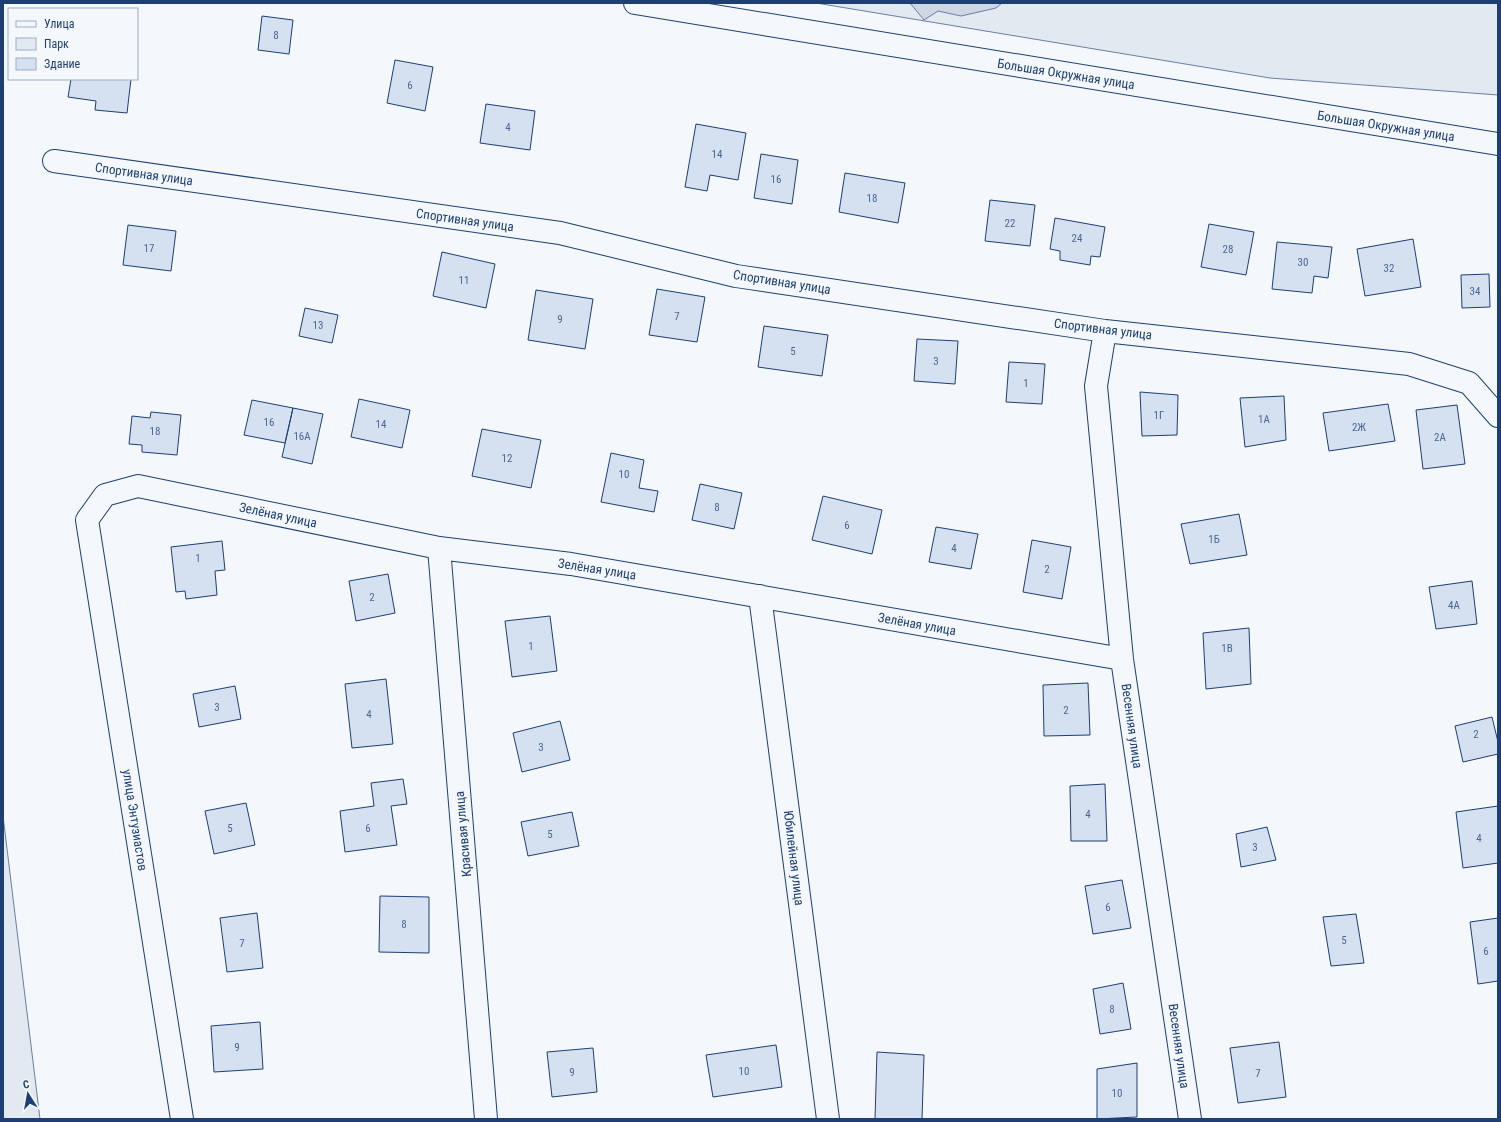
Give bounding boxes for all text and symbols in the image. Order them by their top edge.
legend [8,8,138,80]
text: Улица [44,17,75,31]
house number: 8 [273,29,279,42]
text: Парк [44,37,69,51]
street label: Большая Окружная улица [996,56,1136,92]
text: Здание [44,57,81,71]
house number: 6 [407,79,413,92]
street label: Большая Окружная улица [1316,108,1456,144]
house number: 4 [505,121,511,134]
house number: 14 [712,148,723,161]
street label: Спортивная улица [94,160,194,188]
house number: 16 [771,173,781,186]
house number: 18 [867,192,877,205]
street label: Спортивная улица [415,206,515,234]
house number: 22 [1005,217,1015,230]
house number: 24 [1072,232,1083,245]
house number: 17 [144,242,154,255]
house number: 28 [1223,243,1233,256]
house number: 30 [1298,256,1308,269]
house number: 32 [1384,262,1394,275]
street label: Спортивная улица [732,267,832,297]
house number: 11 [459,274,469,287]
house number: 34 [1470,285,1481,298]
house number: 7 [674,310,680,323]
house number: 9 [557,313,563,326]
street label: Спортивная улица [1053,316,1153,342]
house number: 13 [313,319,323,332]
house number: 5 [790,345,796,358]
house number: 3 [933,355,939,368]
house number: 1 [1023,377,1029,390]
house number: 1Г [1154,409,1164,422]
house number: 1А [1258,413,1271,426]
house number: 16 [264,416,274,429]
house number: 14 [376,418,387,431]
house number: 2Ж [1352,421,1366,434]
house number: 18 [150,425,160,438]
house number: 16А [293,430,311,443]
house number: 2А [1434,431,1447,444]
house number: 12 [502,452,512,465]
house number: 10 [619,468,629,481]
street label: Зелёная улица [238,499,318,531]
house number: 8 [714,501,720,514]
house number: 6 [844,519,850,532]
house number: 1Б [1208,533,1220,546]
house number: 4 [951,542,957,555]
house number: 1 [195,552,201,565]
street label: Зелёная улица [557,555,637,583]
house number: 2 [1044,563,1050,576]
house number: 2 [369,591,375,604]
house number: 4А [1448,599,1461,612]
street label: Зелёная улица [877,610,957,638]
house number: 1 [528,640,534,653]
house number: 1В [1221,642,1233,655]
street label: Весенняя улица [1119,683,1145,769]
house number: 3 [214,701,220,714]
house number: 2 [1063,704,1069,717]
house number: 4 [366,708,372,721]
house number: 2 [1473,728,1479,741]
house number: 3 [538,741,544,754]
street label: улица Энтузиастов [120,768,150,872]
street label: Красивая улица [452,791,474,877]
house number: 4 [1085,808,1091,821]
street label: Юбилейная улица [781,810,807,906]
house number: 5 [227,822,233,835]
house number: 6 [365,822,371,835]
house number: 5 [547,828,553,841]
house number: 4 [1476,832,1482,845]
house number: 3 [1252,841,1258,854]
house number: 6 [1105,901,1111,914]
house number: 8 [401,918,407,931]
house number: 5 [1341,934,1347,947]
house number: 7 [239,937,245,950]
house number: 6 [1483,945,1489,958]
house number: 8 [1109,1003,1115,1016]
street label: Весенняя улица [1166,1003,1192,1089]
house number: 9 [234,1041,240,1054]
house number: 10 [739,1065,749,1078]
house number: 9 [569,1066,575,1079]
house number: 7 [1255,1067,1261,1080]
north arrow [8,1074,48,1114]
text: С [22,1078,31,1092]
house number: 10 [1112,1087,1122,1100]

